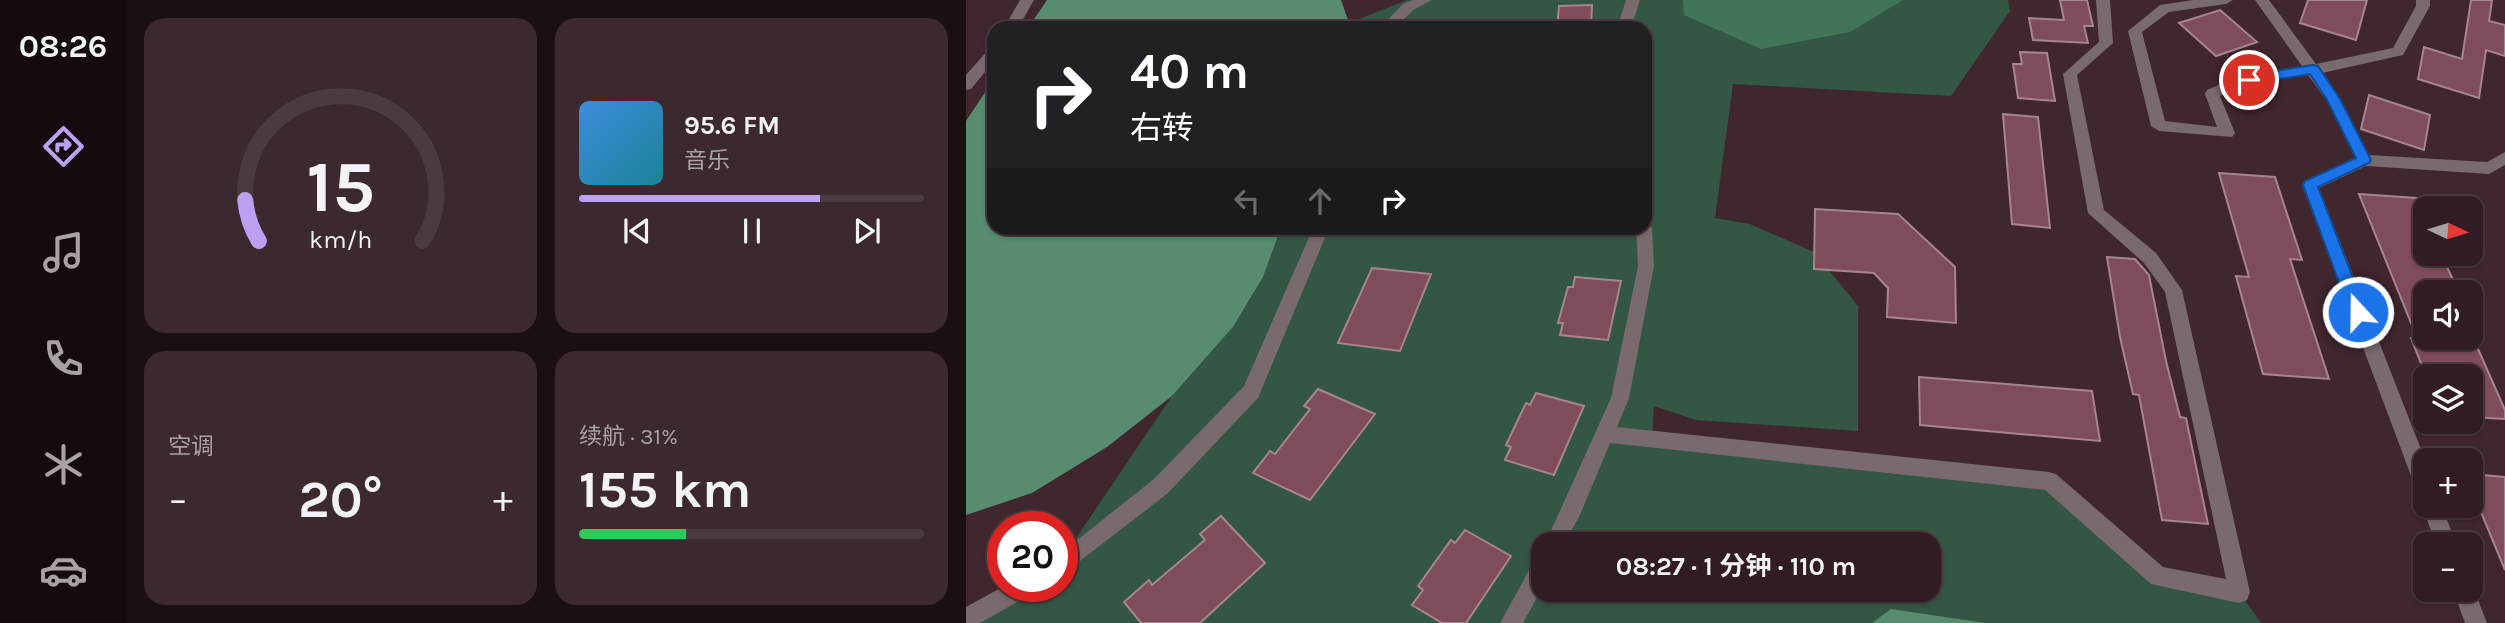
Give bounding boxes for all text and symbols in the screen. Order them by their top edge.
text: 08:26 [19,28,107,65]
text: 40 m [1130,43,1249,100]
icon: right [1015,49,1106,140]
pin [2219,50,2279,110]
icon: arrive [2230,61,2268,99]
text: 95.6 FM [684,110,780,141]
text: 右转 [1130,110,1194,147]
icon: directions [39,122,88,171]
text: 15 [306,145,375,230]
text: 音乐 [684,147,730,174]
icon: left [1228,182,1266,220]
icon: ahead [1301,182,1339,220]
icon: right [1374,182,1412,220]
north arrow [2413,196,2483,266]
map controls [2413,196,2483,602]
icon: previous [618,212,656,250]
icon: pause [733,212,771,250]
icon: next [848,212,886,250]
text: km/h [309,225,372,254]
icon: music [39,228,88,277]
position arrow [2321,275,2395,349]
button: sound [2413,280,2483,350]
icon: phone [39,334,88,383]
button: layers [2413,364,2483,434]
text: 续航 · 31% [579,423,678,450]
text: 空调 [168,433,214,460]
icon: climate [39,440,88,489]
button: + [2413,448,2483,518]
text: 155 km [579,459,751,520]
text: 20° [298,469,383,530]
text: − [168,477,188,522]
text: + [493,477,513,522]
speed limit sign: 20 [987,511,1078,602]
button: − [2413,532,2483,602]
icon: car [39,546,88,595]
text: 08:27 · 1 分钟 · 110 m [1616,551,1856,582]

